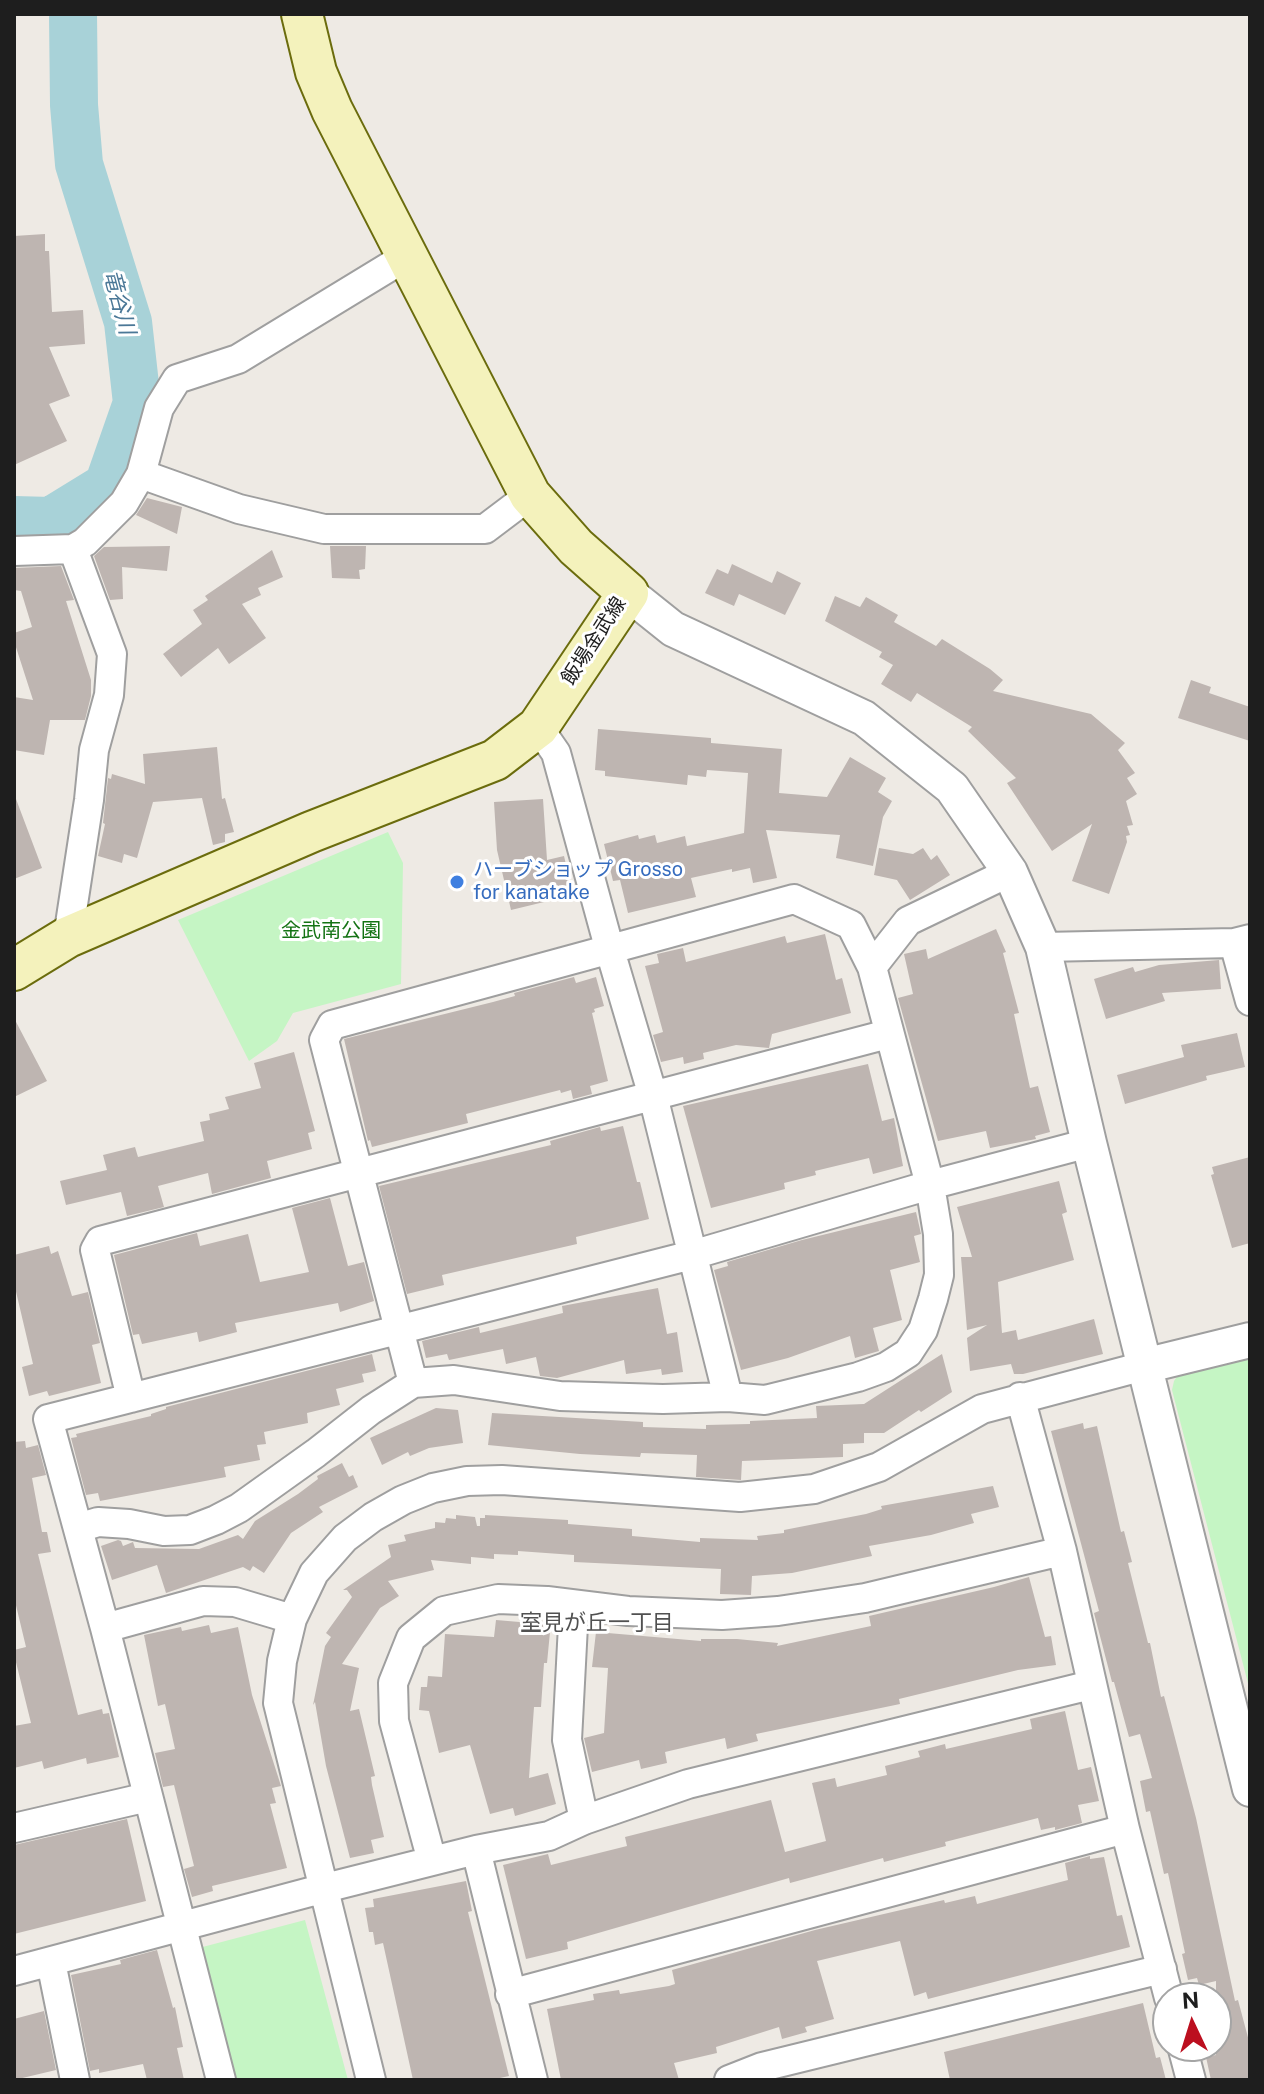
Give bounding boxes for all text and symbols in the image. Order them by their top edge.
water label: 竜谷川 [98,267,140,337]
street label: 飯場金武線 [557,593,631,689]
place label: ハーブショップ Grosso for kanatake [473,858,683,905]
marker: ハーブショップ Grosso for kanatake [448,873,466,891]
park label: 金武南公園 [281,919,381,943]
district label: 室見が丘一丁目 [520,1610,674,1636]
north arrow [1152,1982,1232,2062]
text: N [1181,1986,1200,2014]

